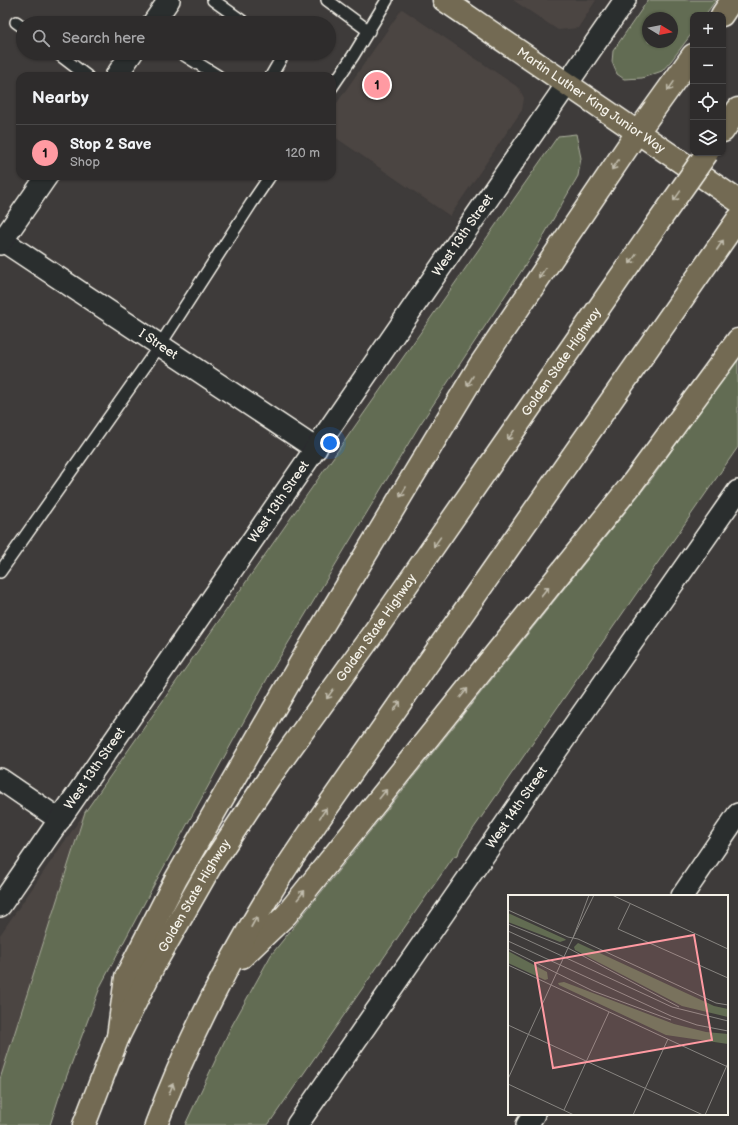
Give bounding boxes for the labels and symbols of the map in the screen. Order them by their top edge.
north arrow [642,12,678,48]
street label: Martin Luther King Junior Way [514,44,668,157]
pin: 1 [364,70,390,100]
one-way arrow [666,81,675,92]
one-way arrow [611,160,619,171]
street label: West 13th Street [429,191,497,279]
one-way arrow [673,191,681,202]
one-way arrow [716,240,724,251]
one-way arrow [629,254,637,265]
one-way arrow [538,267,546,278]
street label: Golden State Highway [518,305,605,419]
street label: I Street [136,326,181,363]
one-way arrow [466,375,474,386]
one-way arrow [507,429,515,440]
your location [320,433,340,453]
street label: West 13th Street [245,458,313,546]
one-way arrow [398,486,406,498]
one-way arrow [433,536,441,547]
street label: Golden State Highway [333,571,420,685]
one-way arrow [541,586,550,597]
one-way arrow [460,687,468,698]
one-way arrow [326,688,334,699]
one-way arrow [393,701,401,712]
street label: West 13th Street [61,724,129,813]
street label: West 14th Street [483,764,551,852]
one-way arrow [378,788,387,799]
one-way arrow [319,807,327,818]
street label: Golden State Highway [155,836,234,955]
one-way arrow [297,890,306,901]
inset map [508,895,728,1115]
one-way arrow [250,917,258,929]
one-way arrow [168,1083,175,1095]

